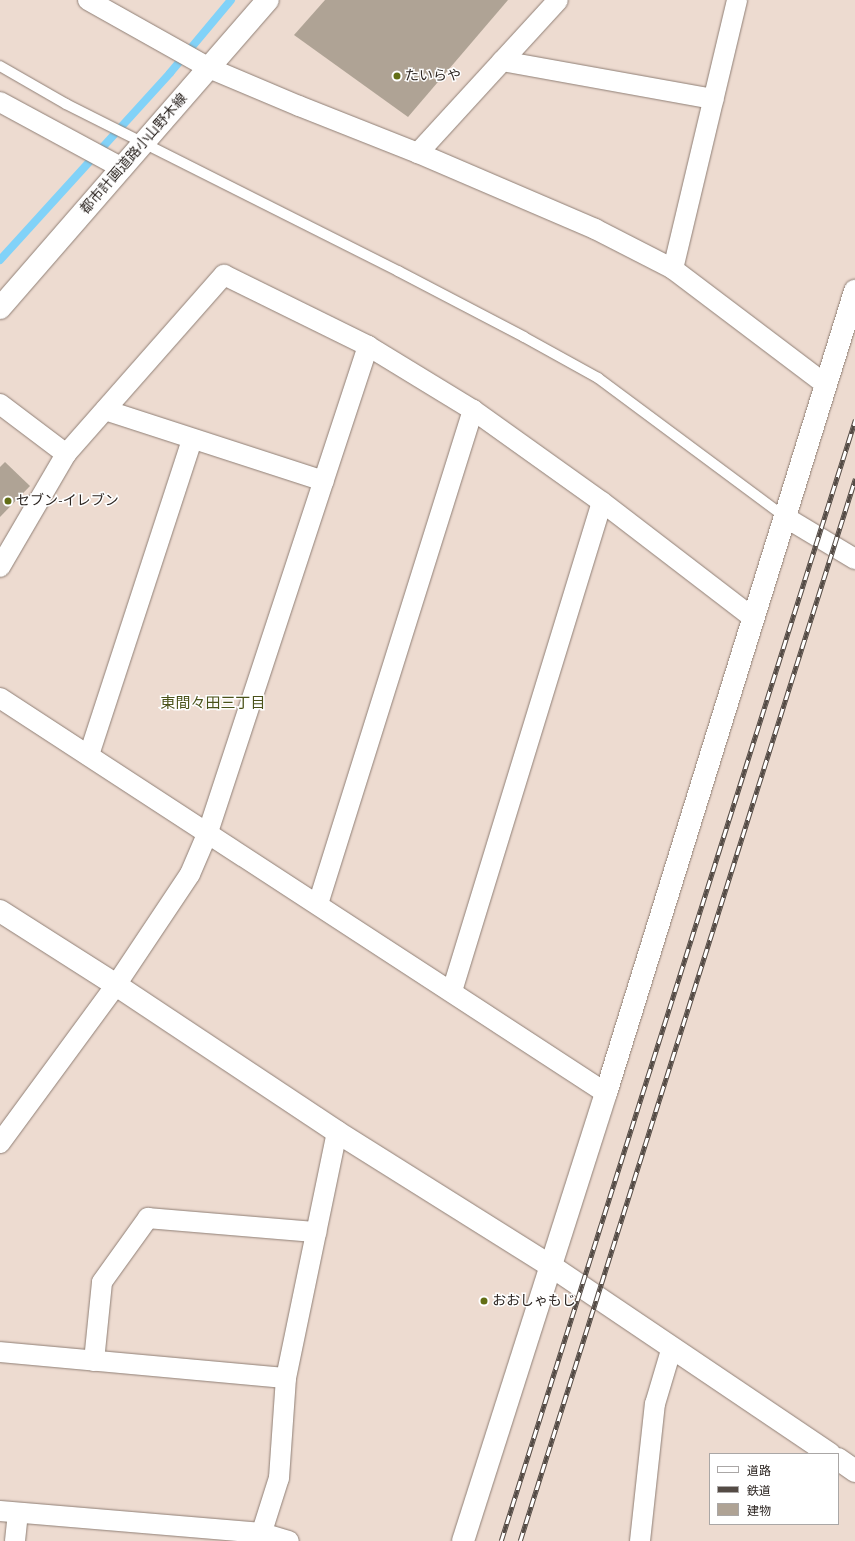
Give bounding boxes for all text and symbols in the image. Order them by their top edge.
place label: たいらや [405,68,461,84]
marker: たいらや [392,71,402,81]
street label: 都市計画道路小山野木線 [77,90,191,218]
place label: セブン-イレブン [16,493,119,509]
marker: セブン-イレブン [3,496,13,506]
district label: 東間々田三丁目 [161,695,265,713]
place label: おおしゃもじ [492,1293,576,1309]
marker: おおしゃもじ [479,1296,489,1306]
legend [709,1453,839,1525]
text: 道路 [747,1464,771,1478]
text: 鉄道 [747,1484,771,1498]
text: 建物 [747,1504,771,1518]

